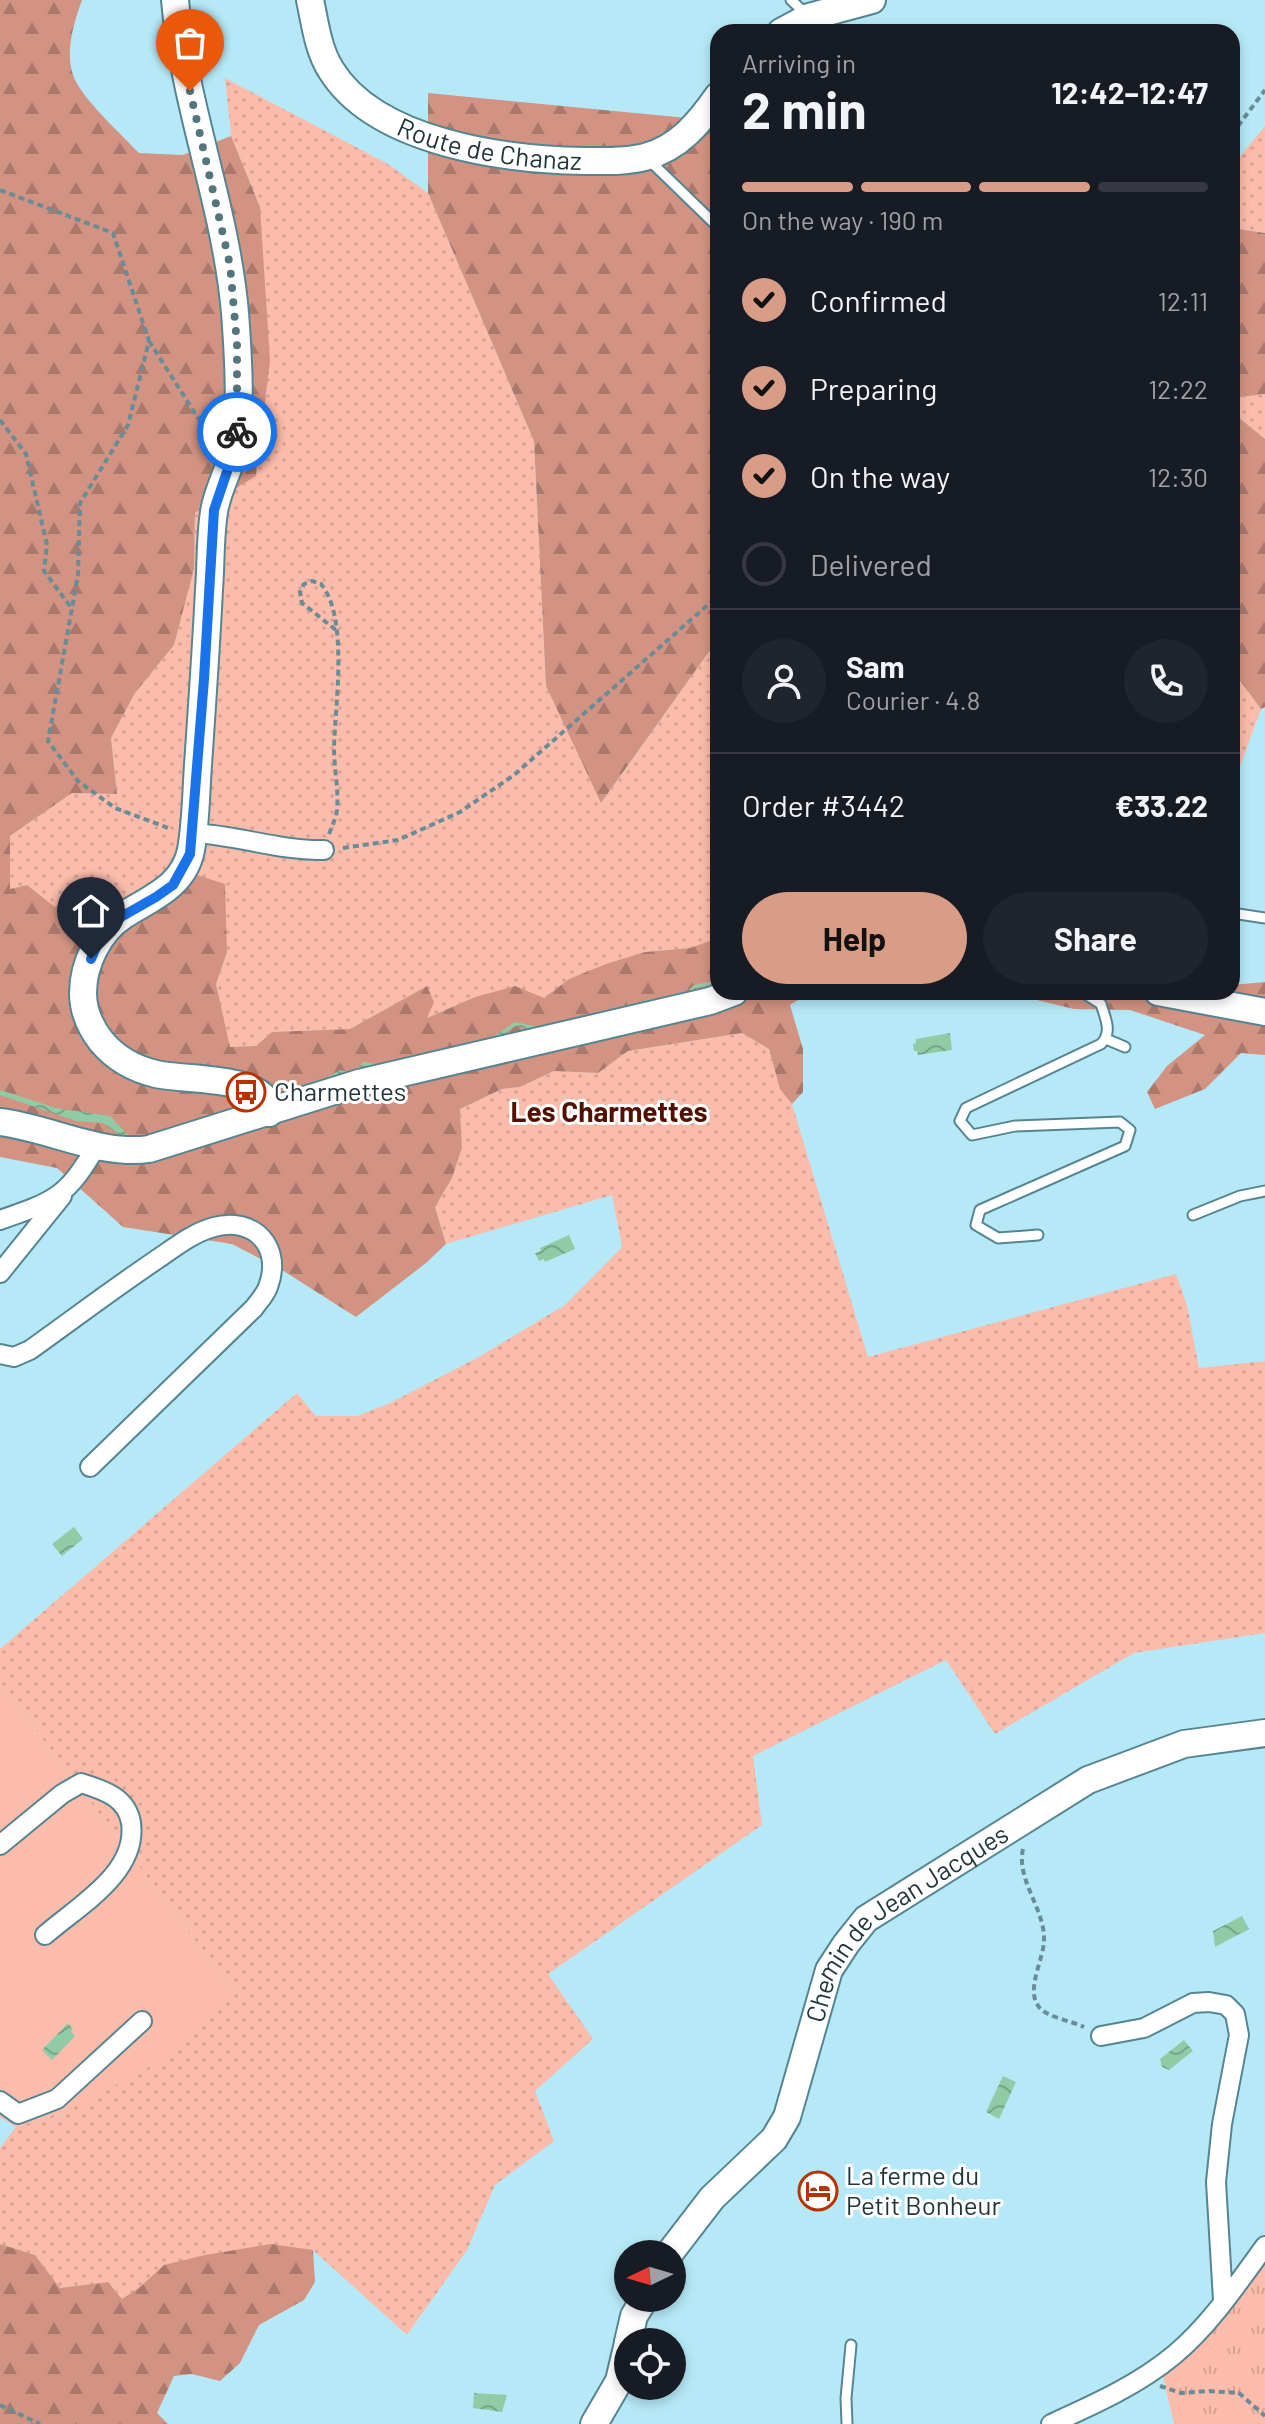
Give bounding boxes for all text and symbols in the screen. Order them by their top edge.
pin [156,9,224,91]
icon: bag [168,21,212,65]
text: Arriving in [742,47,856,78]
text: 12:42–12:47 [1051,74,1208,110]
text: 2 min [742,77,867,139]
street label: Route de Chanaz [393,110,582,175]
text: On the way · 190 m [742,204,943,235]
icon: check [742,278,786,322]
text: Confirmed [810,282,947,318]
text: 12:11 [1158,285,1208,316]
icon: check [742,366,786,410]
text: Preparing [810,370,937,406]
text: 12:22 [1148,373,1208,404]
courier [197,392,277,472]
icon: bike [215,410,259,454]
icon: check [742,454,786,498]
text: On the way [810,458,950,494]
text: 12:30 [1148,461,1208,492]
text: Delivered [810,546,932,582]
button: person [742,639,826,723]
button: phone [1124,639,1208,723]
text: Sam [846,648,905,684]
text: Courier · 4.8 [846,684,980,715]
text: Order #3442 [742,787,905,823]
text: €33.22 [1115,787,1208,823]
pin [57,877,125,959]
icon: home [69,889,113,933]
button: Help [742,892,967,984]
button: Share [983,892,1208,984]
bus stop icon: Charmettes [225,1071,267,1113]
place label: Charmettes [274,1075,406,1106]
district label: Les Charmettes [510,1094,708,1128]
street label: Chemin de Jean Jacques [798,1817,1013,2025]
place label: La ferme du Petit Bonheur [846,2159,1001,2220]
hotel icon: La ferme du Petit Bonheur [797,2170,839,2212]
north arrow [614,2240,686,2312]
map controls [614,2240,686,2400]
button: locate [614,2328,686,2400]

